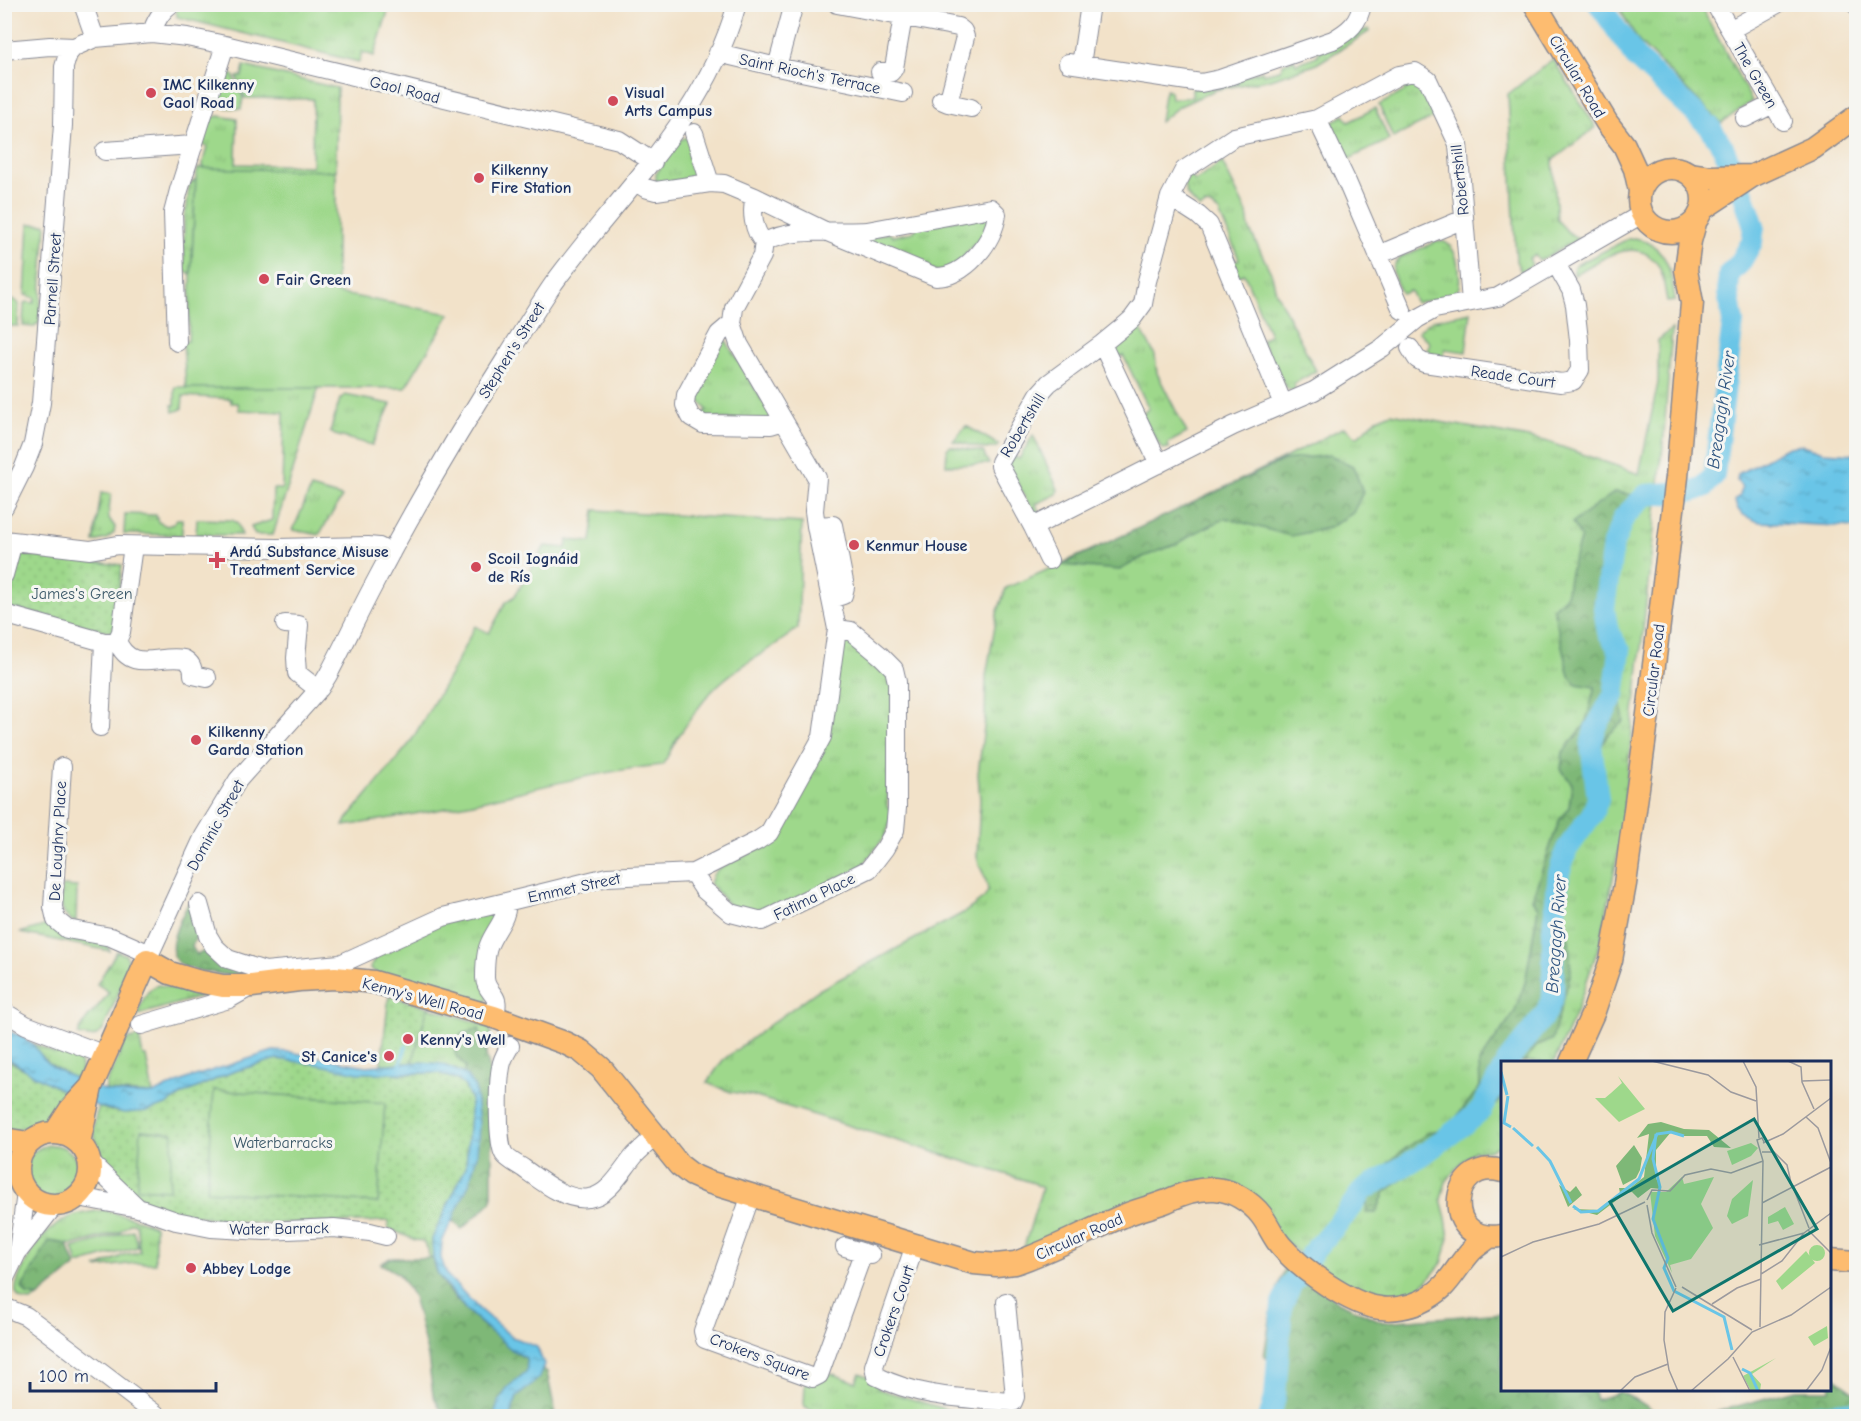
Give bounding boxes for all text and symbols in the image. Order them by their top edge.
street label: Circular Road [1545,32,1609,121]
street label: The Green [1729,40,1781,111]
street label: Saint Rioch's Terrace [737,50,882,98]
street label: Gaol Road [368,73,442,107]
place label: IMC Kilkenny Gaol Road [163,76,255,112]
place label: Visual Arts Campus [625,84,712,120]
marker: IMC Kilkenny Gaol Road [144,86,158,100]
marker: Visual Arts Campus [606,94,620,108]
street label: Robertshill [1447,144,1473,216]
place label: Kilkenny Fire Station [491,161,572,197]
marker: Kilkenny Fire Station [472,171,486,185]
street label: Parnell Street [41,232,65,326]
place label: Fair Green [276,271,351,289]
marker: Fair Green [257,272,271,286]
street label: Stephen's Street [475,299,549,402]
water label: Breagagh River [1703,349,1740,470]
street label: Reade Court [1470,362,1557,392]
street label: Robertshill [997,390,1049,461]
place label: Kenmur House [866,537,968,555]
marker: Kenmur House [847,538,861,552]
place label: Ardú Substance Misuse Treatment Service [230,543,389,579]
place label: Scoil Iognáid de Rís [488,550,578,586]
marker: Ardú Substance Misuse Treatment Service [208,551,226,569]
marker: Scoil Iognáid de Rís [469,560,483,574]
park label: James's Green [32,585,133,603]
street label: Circular Road [1639,623,1669,717]
place label: Kilkenny Garda Station [208,723,303,759]
marker: Kilkenny Garda Station [189,733,203,747]
street label: Dominic Street [184,777,248,874]
street label: De Loughry Place [46,781,70,902]
street label: Emmet Street [526,869,623,907]
street label: Fatima Place [771,870,858,924]
water label: Breagagh River [1542,873,1571,994]
street label: Kenny's Well Road [360,974,485,1024]
place label: Kenny's Well [420,1031,506,1049]
marker: Kenny's Well [401,1032,415,1046]
place label: St Canice's [302,1048,377,1066]
marker: St Canice's [382,1049,396,1063]
inset map [1501,1061,1831,1391]
park label: Waterbarracks [233,1134,333,1152]
street label: Circular Road [1033,1210,1126,1264]
street label: Water Barrack [229,1219,329,1239]
place label: Abbey Lodge [203,1260,291,1278]
marker: Abbey Lodge [184,1261,198,1275]
street label: Crokers Court [870,1263,918,1359]
street label: Crokers Square [707,1330,812,1384]
scale bar [30,1355,216,1393]
text: 100 m [39,1366,89,1387]

